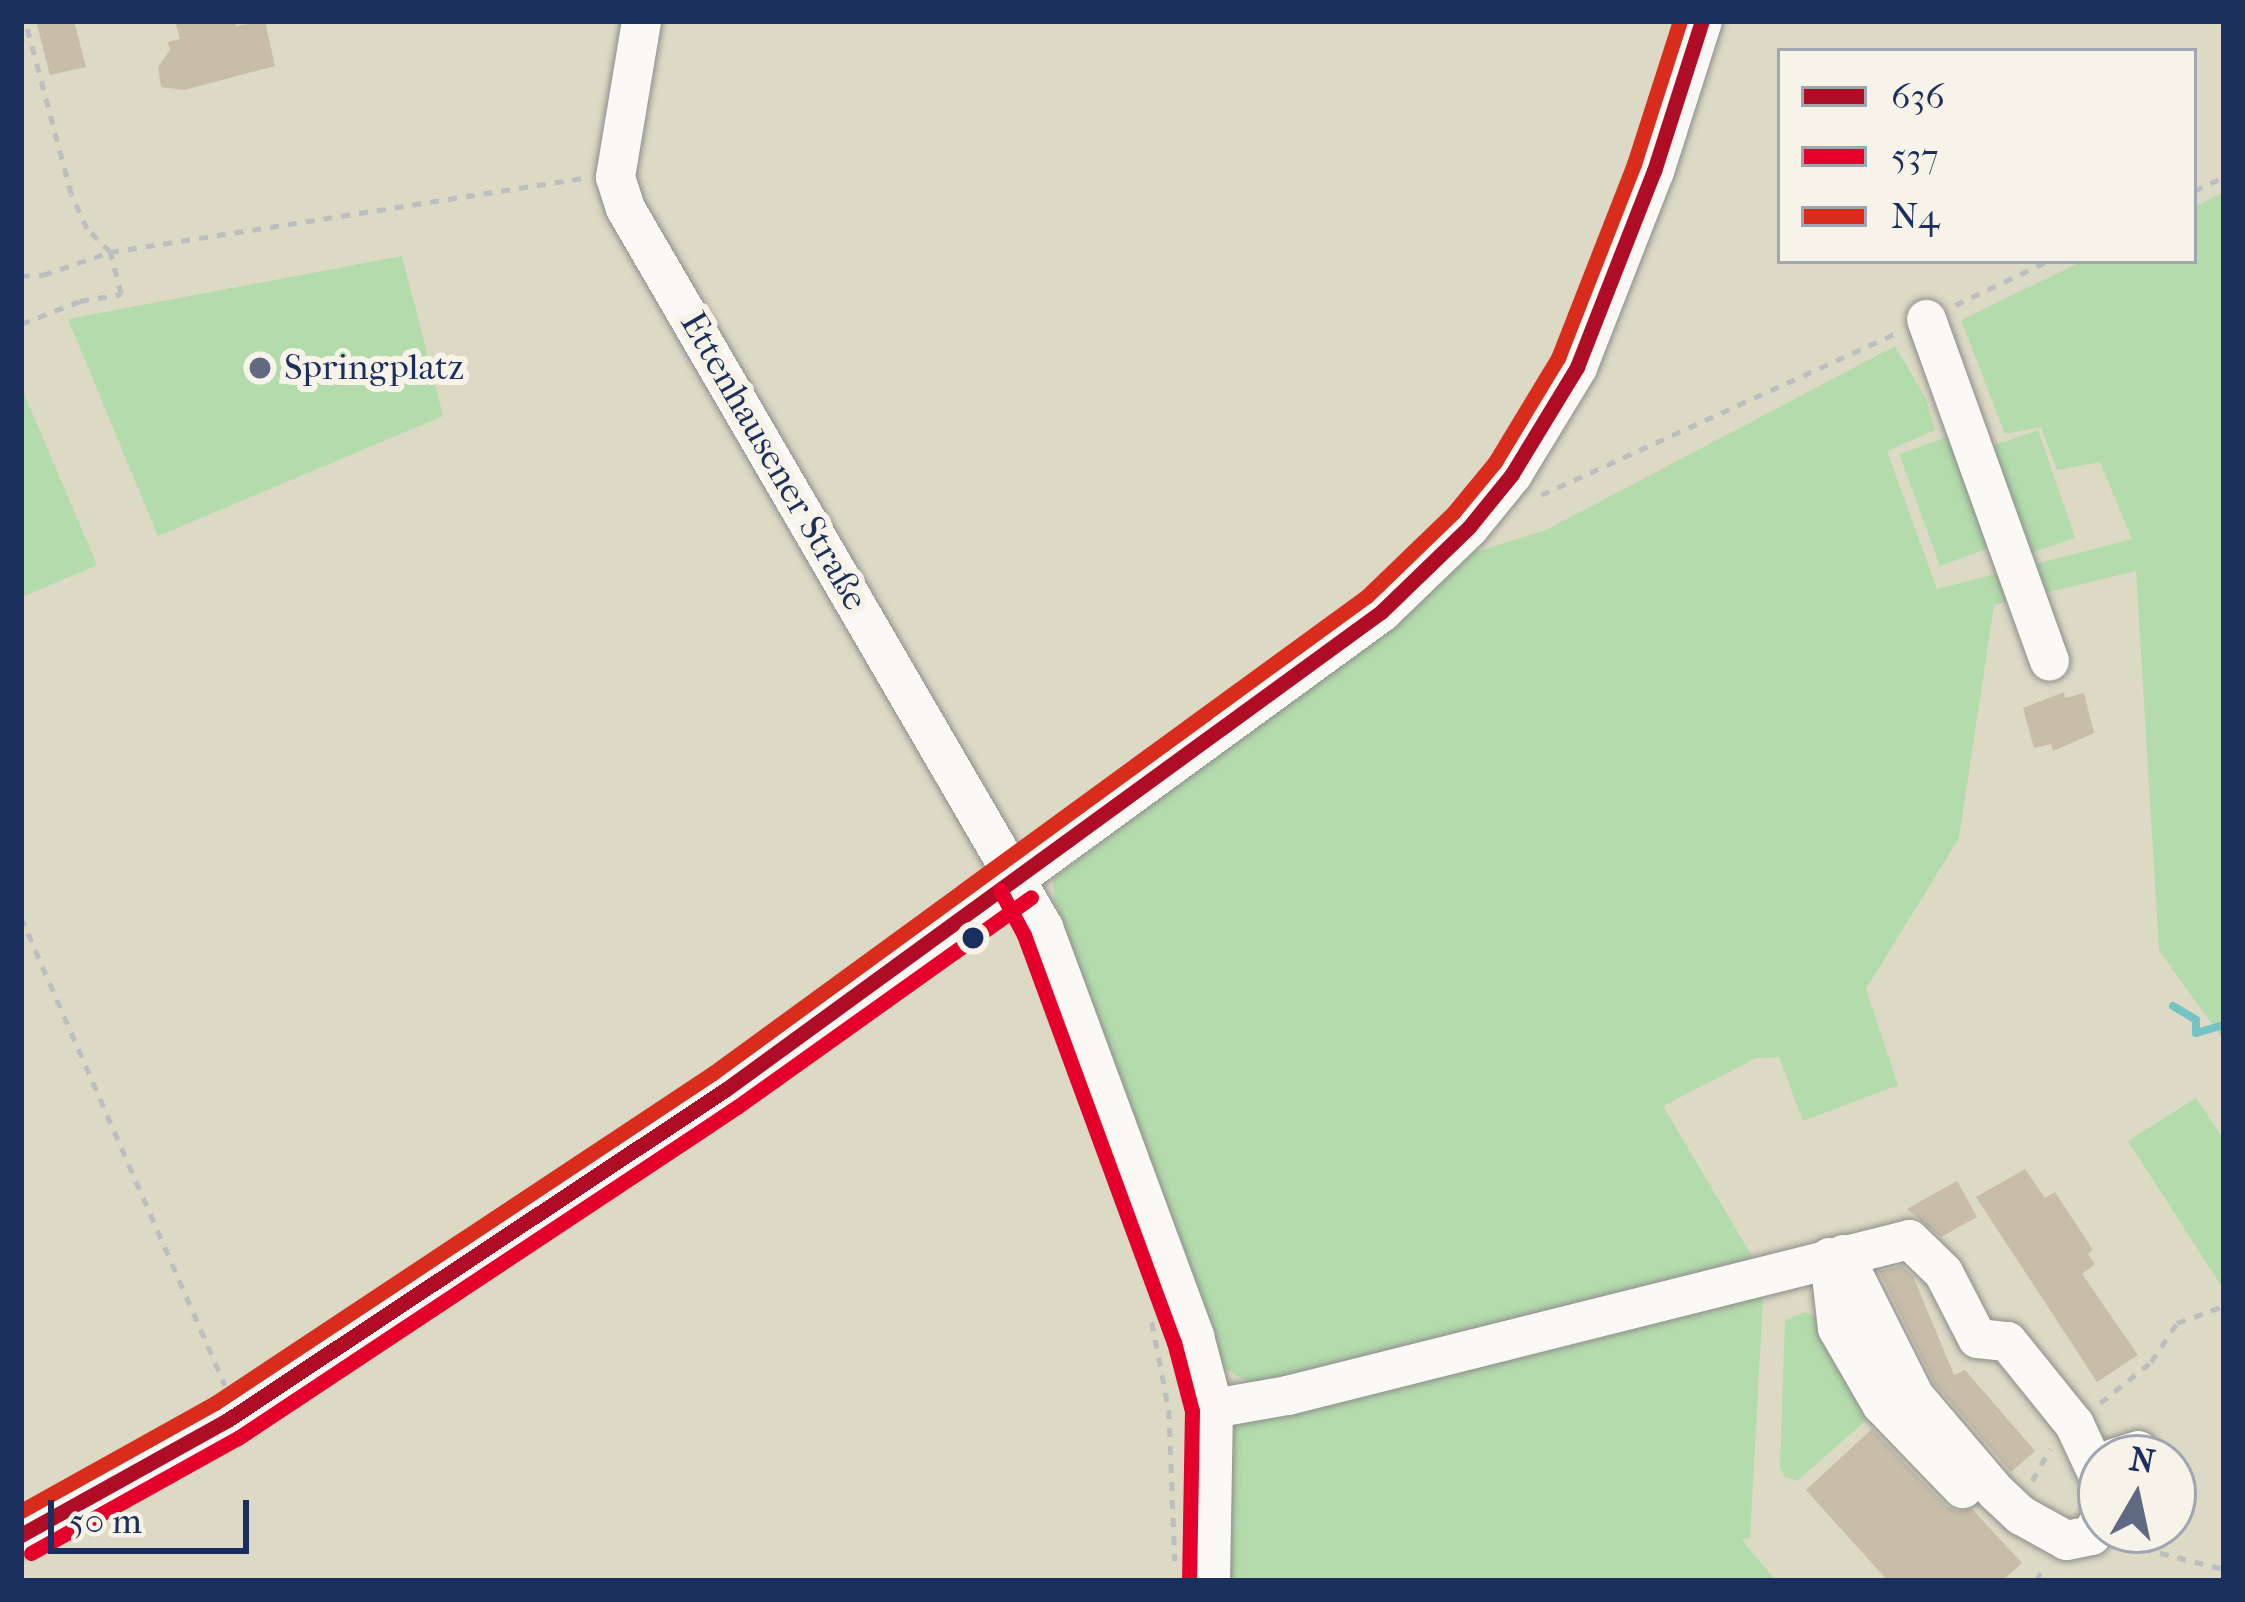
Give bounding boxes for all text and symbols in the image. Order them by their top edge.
legend [1777,48,2197,264]
text: 636 [1891,75,1945,117]
text: 537 [1891,135,1939,177]
text: N4 [1891,195,1940,237]
street label: Ettenhausener Straße [671,304,877,618]
place label: Springplatz [284,346,464,390]
marker: Springplatz [247,355,273,381]
unlabelled marker [962,927,984,949]
north arrow [2077,1434,2197,1554]
text: N [2127,1440,2158,1482]
scale bar [54,1476,255,1550]
text: 50 m [69,1500,142,1542]

